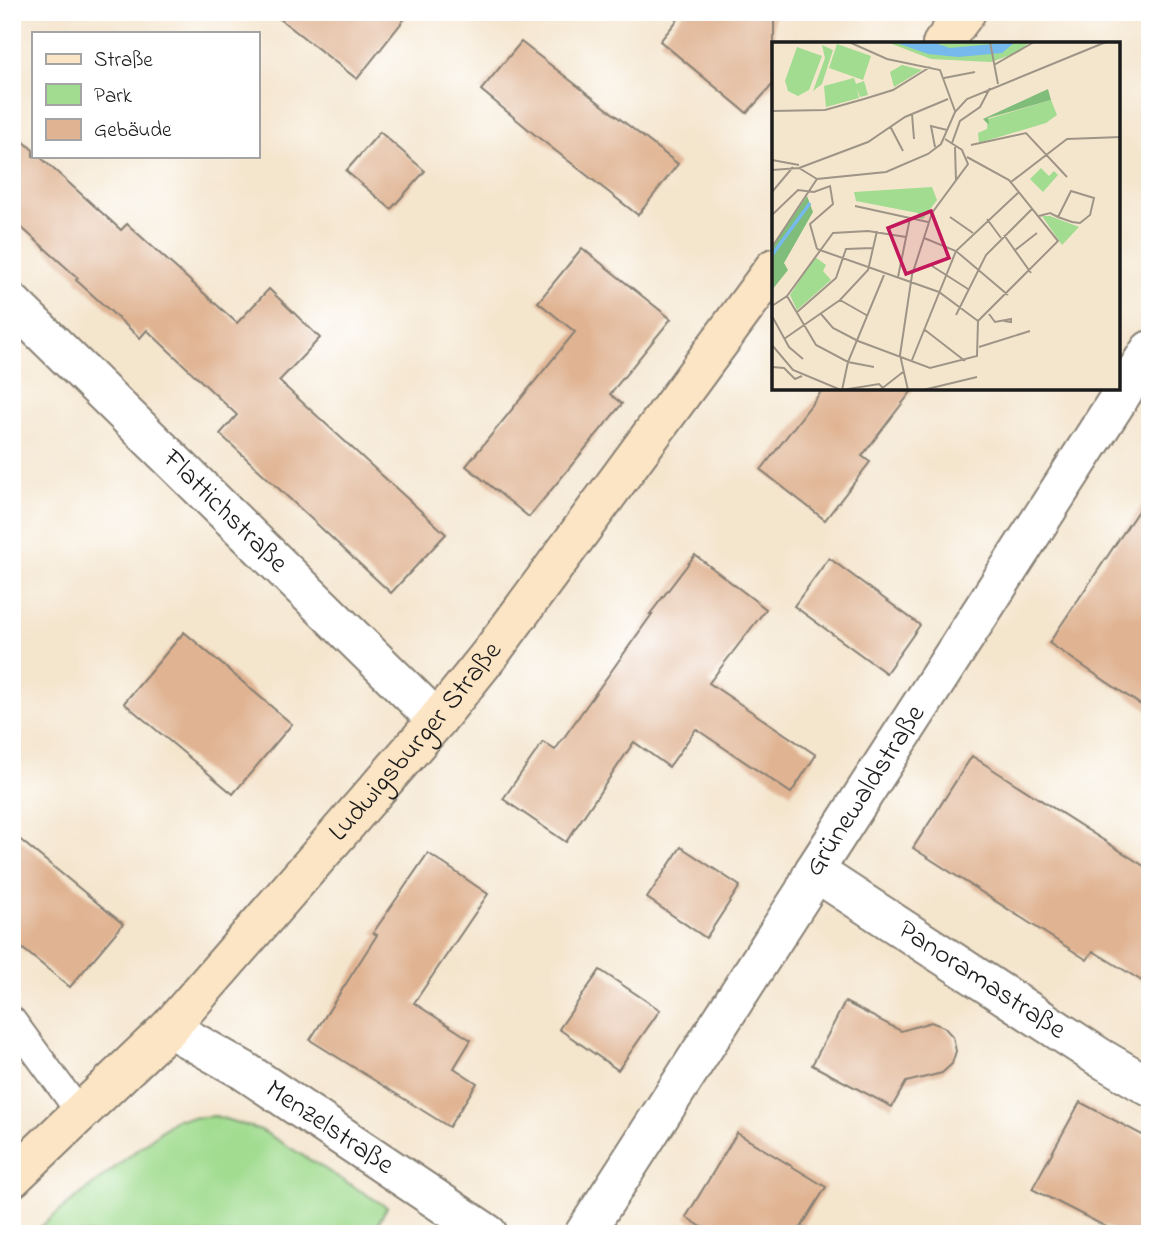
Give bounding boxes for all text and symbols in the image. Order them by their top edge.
legend [32,32,259,158]
inset map [772,42,1120,390]
text: Straße [94,46,153,76]
text: Park [94,82,133,112]
text: Gebäude [94,116,172,146]
street label: Flattichstraße [152,440,297,584]
street label: Ludwigsburger Straße [319,633,513,851]
street label: Grünewaldstraße [795,697,936,885]
street label: Panoramastraße [889,910,1074,1051]
street label: Menzelstraße [257,1070,402,1186]

